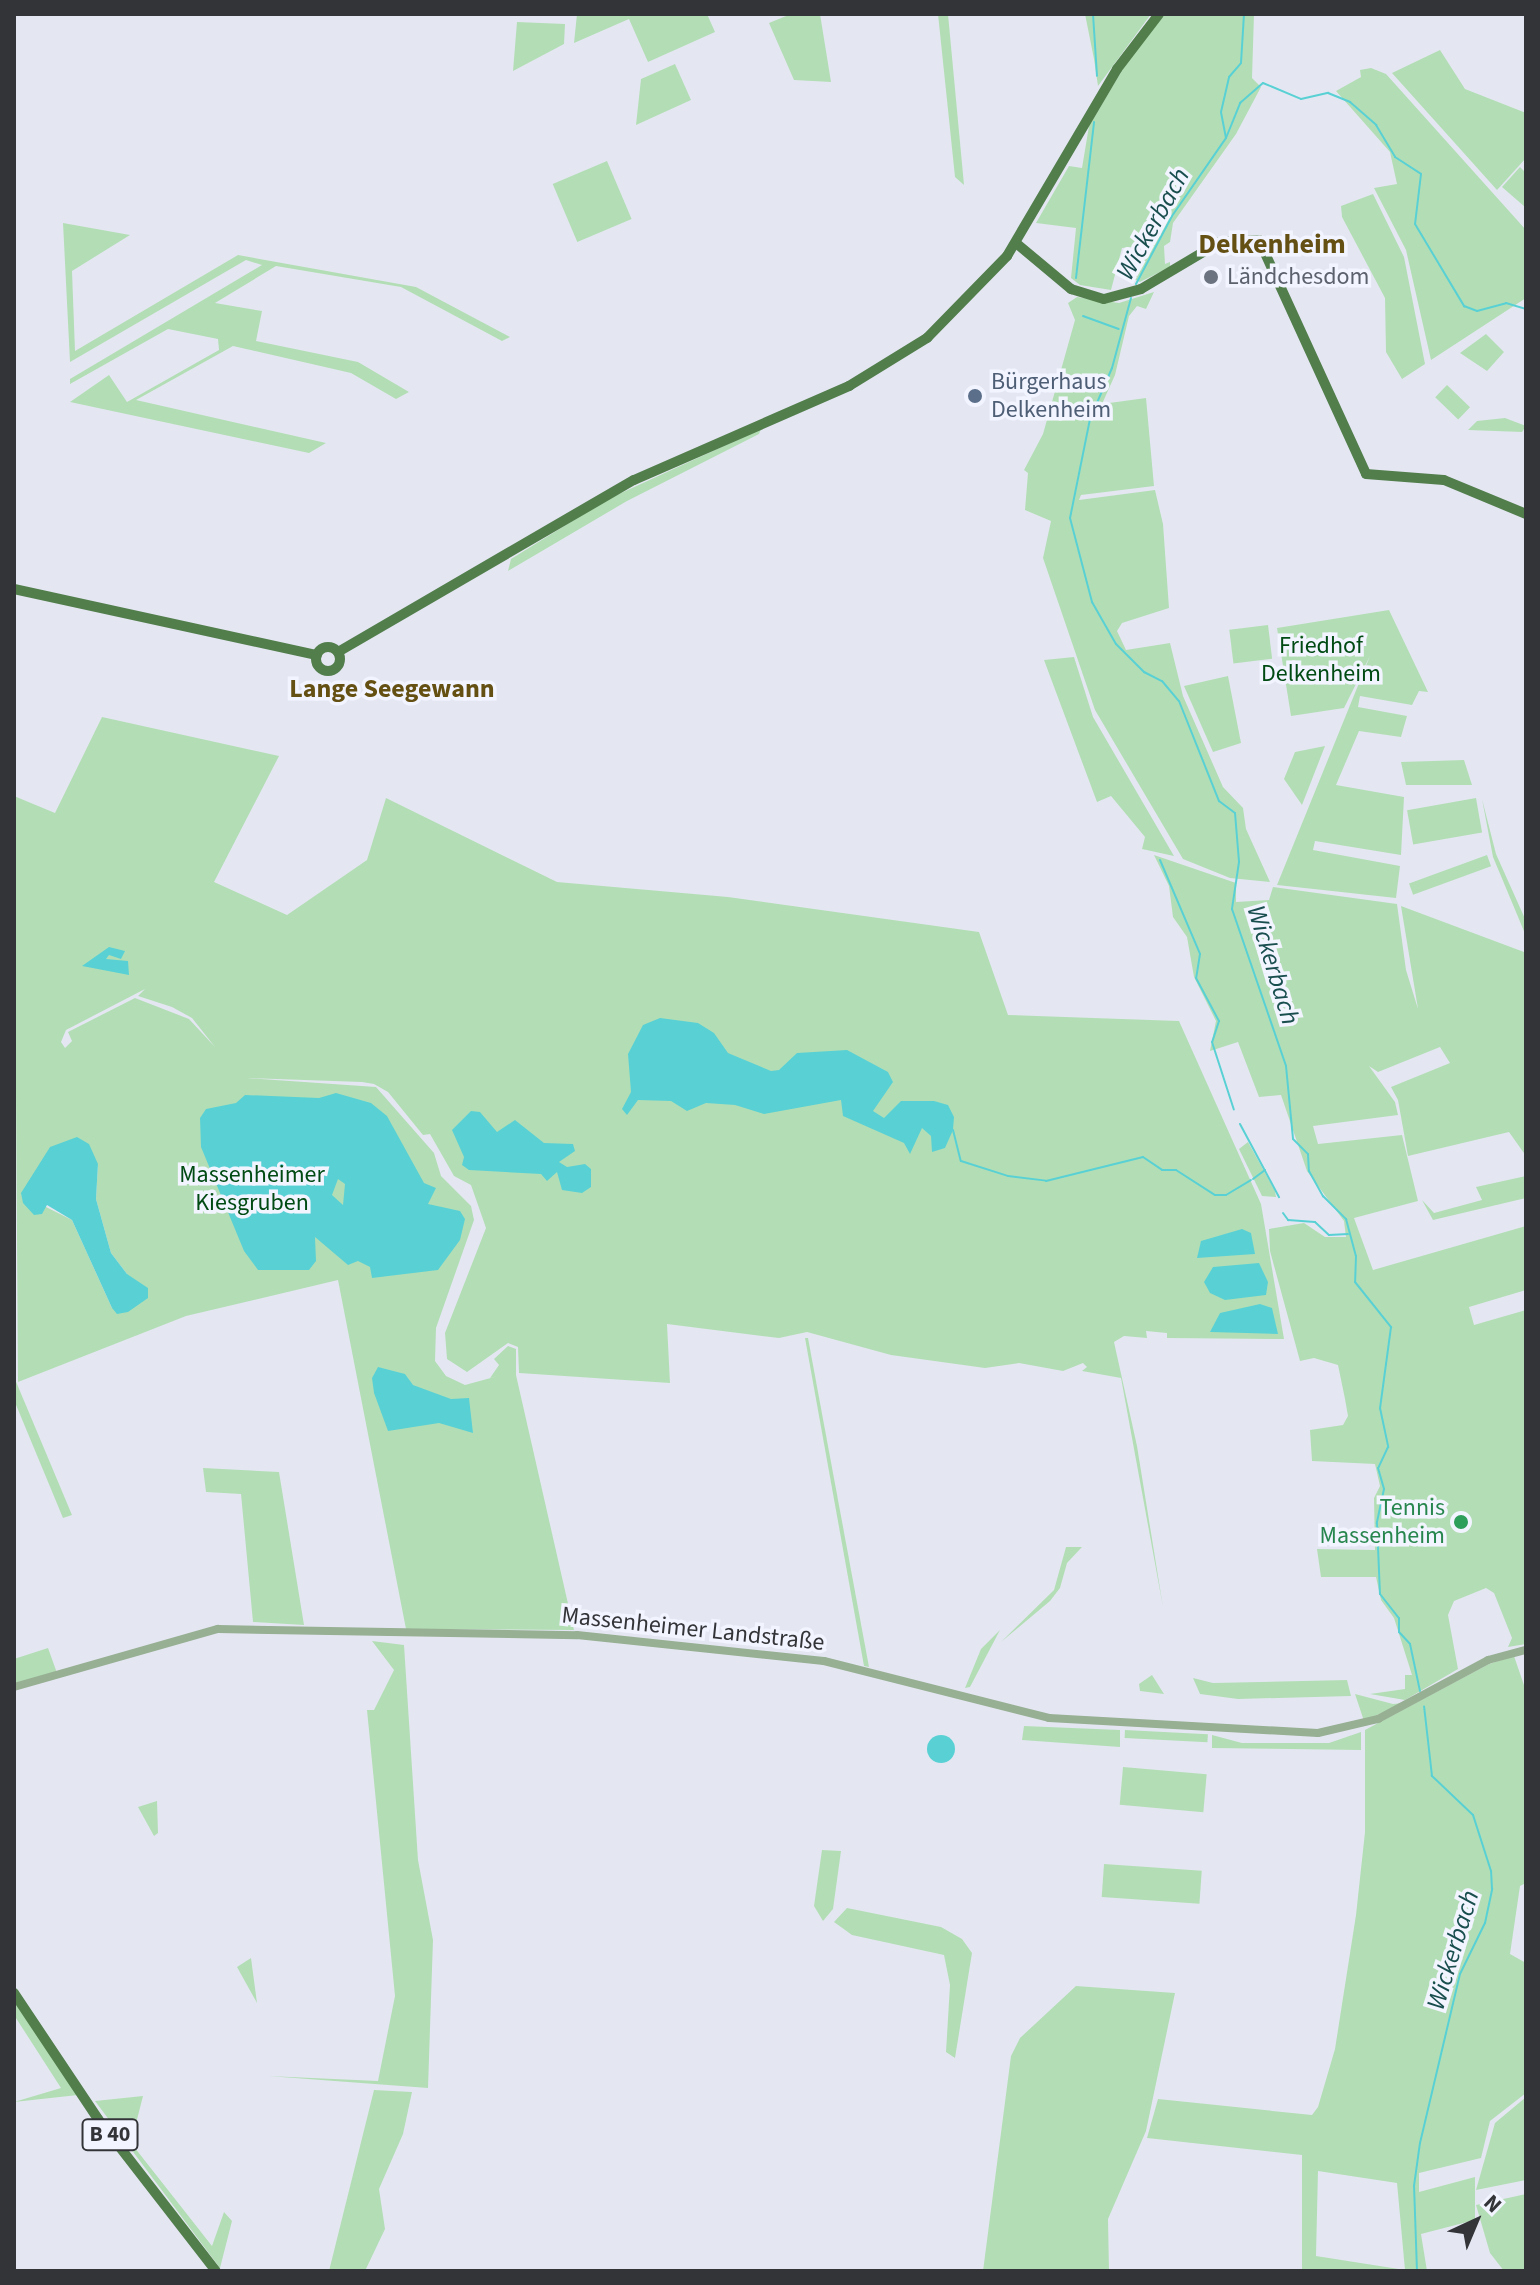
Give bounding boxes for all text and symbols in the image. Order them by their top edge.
water label: Wickerbach [1109,163,1197,285]
district label: Delkenheim [1198,227,1346,261]
place label: Ländchesdom [1227,263,1369,291]
marker: Ländchesdom [1202,268,1220,286]
place label: Bürgerhaus Delkenheim [991,368,1111,424]
marker: Bürgerhaus Delkenheim [966,387,984,405]
park label: Friedhof Delkenheim [1261,632,1381,688]
district label: Lange Seegewann [289,673,495,705]
water label: Wickerbach [1240,902,1306,1028]
park label: Massenheimer Kiesgruben [179,1161,325,1217]
place label: Tennis Massenheim [1320,1494,1445,1550]
marker: Tennis Massenheim [1452,1513,1470,1531]
street label: Massenheimer Landstraße [560,1601,826,1657]
water label: Wickerbach [1420,1887,1486,2013]
road number: B 40 [80,2117,140,2153]
north arrow [1436,2181,1516,2261]
text: N [1476,2187,1509,2220]

